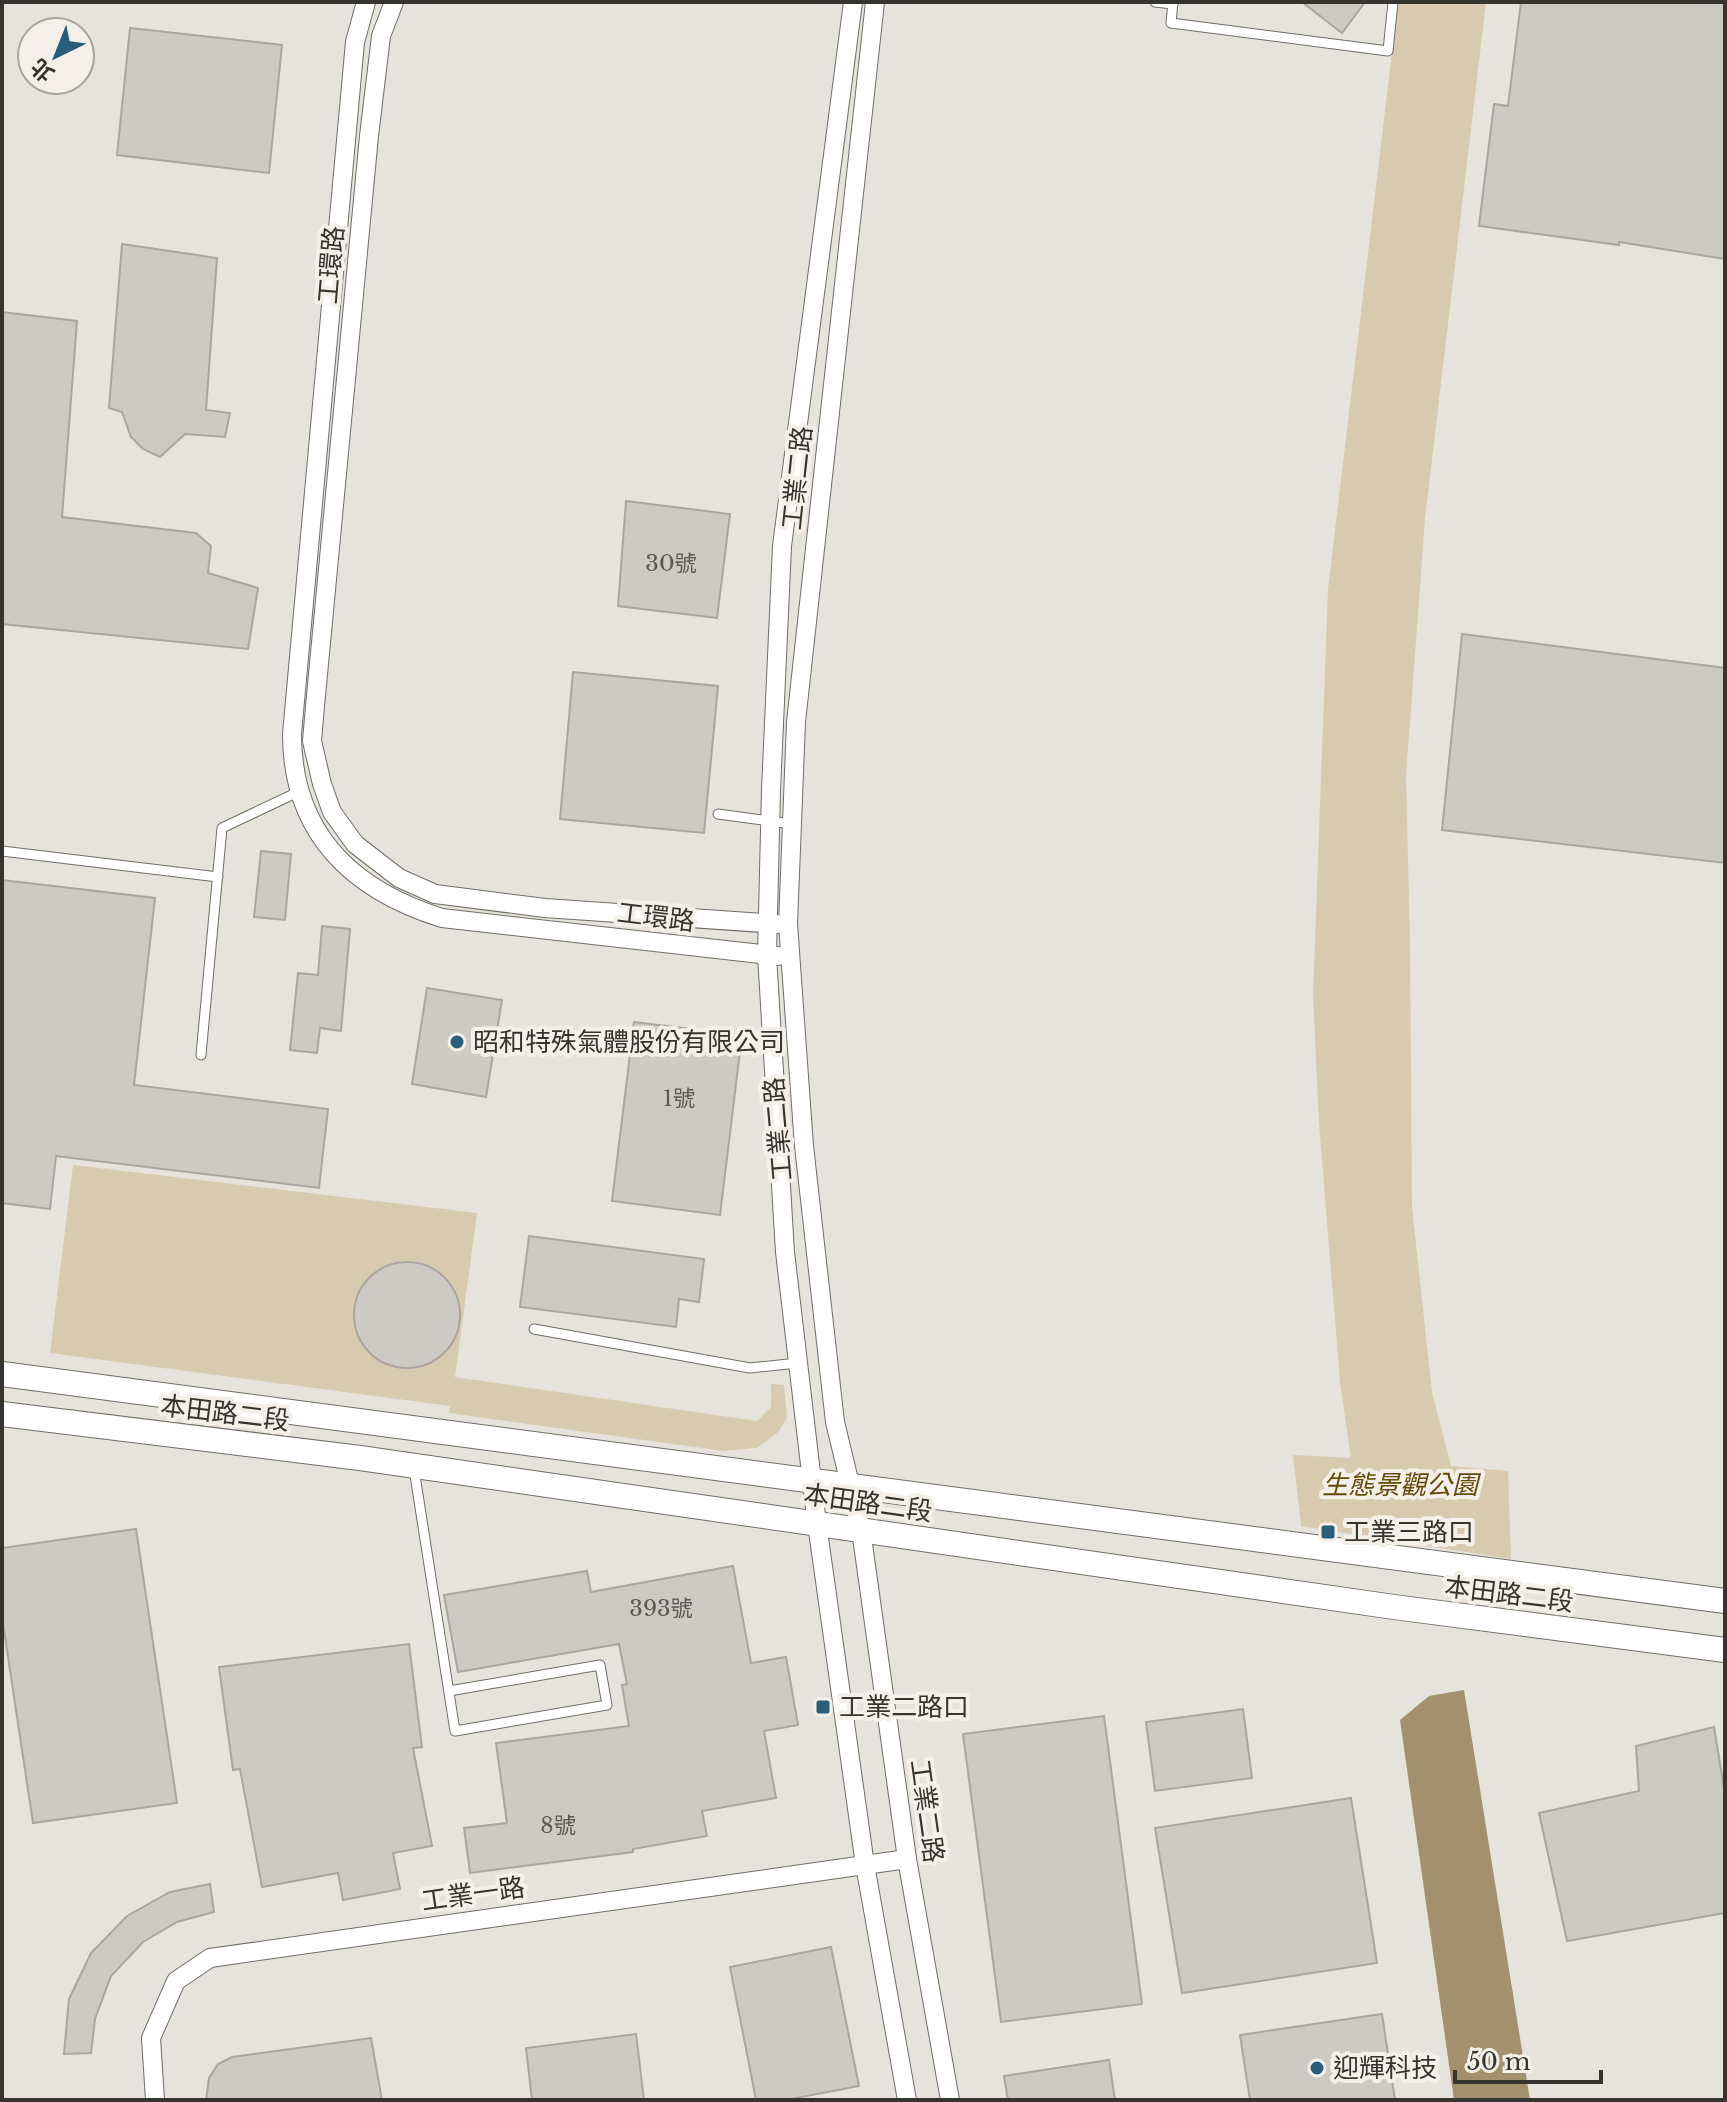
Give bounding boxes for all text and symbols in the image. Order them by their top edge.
north arrow [16,16,96,96]
text: 北 [25,53,60,88]
street label: 工環路 [312,225,350,305]
street label: 工業二路 [776,425,818,531]
house number: 30號 [645,550,697,577]
street label: 工環路 [615,896,697,938]
place label: 昭和特殊氣體股份有限公司 [473,1026,785,1058]
marker: 昭和特殊氣體股份有限公司 [448,1033,466,1051]
street label: 工業二路 [758,1076,798,1182]
house number: 1號 [663,1085,695,1112]
street label: 本田路二段 [159,1389,291,1437]
park label: 生態景觀公園 [1322,1469,1482,1501]
street label: 本田路二段 [801,1478,935,1528]
place label: 工業三路口 [1344,1516,1474,1548]
marker: 工業三路口 [1319,1523,1337,1541]
street label: 本田路二段 [1443,1570,1575,1618]
house number: 393號 [629,1595,693,1622]
place label: 工業二路口 [839,1691,969,1723]
marker: 工業二路口 [814,1698,832,1716]
street label: 工業二路 [904,1757,950,1865]
house number: 8號 [540,1812,576,1839]
street label: 工業一路 [419,1871,527,1917]
scale bar [1455,2034,1601,2084]
text: 50 m [1467,2047,1531,2076]
place label: 迎輝科技 [1333,2052,1437,2084]
marker: 迎輝科技 [1308,2059,1326,2077]

